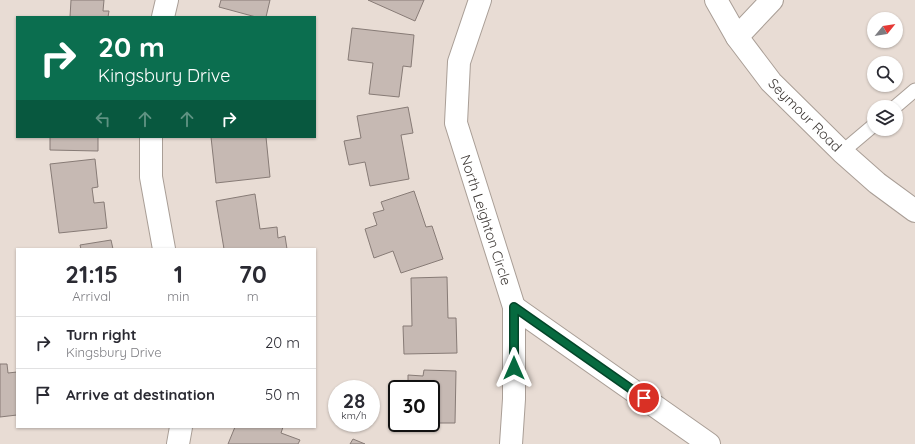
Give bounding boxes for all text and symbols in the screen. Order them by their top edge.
north arrow [867,12,903,48]
map controls [867,12,903,136]
text: 20 m [98,29,165,64]
icon: right [32,32,84,84]
button: search [867,56,903,92]
text: Kingsbury Drive [98,64,230,87]
street label: Seymour Road [764,74,846,156]
button: layers [867,100,903,136]
icon: left [92,108,114,130]
icon: ahead [134,108,156,130]
icon: ahead [176,108,198,130]
icon: right [218,108,240,130]
street label: North Leighton Circle [456,152,516,288]
text: 21:15 [65,259,118,289]
text: 1 [174,259,183,289]
text: 70 [239,259,267,289]
text: Arrival [72,288,111,304]
text: min [167,288,189,304]
text: m [247,288,259,304]
text: Turn right [66,325,137,344]
icon: right [32,332,54,354]
text: 20 m [265,333,300,352]
text: Kingsbury Drive [66,344,162,360]
position arrow [493,347,535,389]
speed limit sign: 30 [388,380,440,432]
pin [627,381,661,415]
icon: arrive [32,384,54,406]
text: Arrive at destination [66,385,215,404]
text: 50 m [265,385,300,404]
icon: arrive [633,387,655,409]
text: 28 [343,388,365,413]
text: km/h [341,409,367,422]

